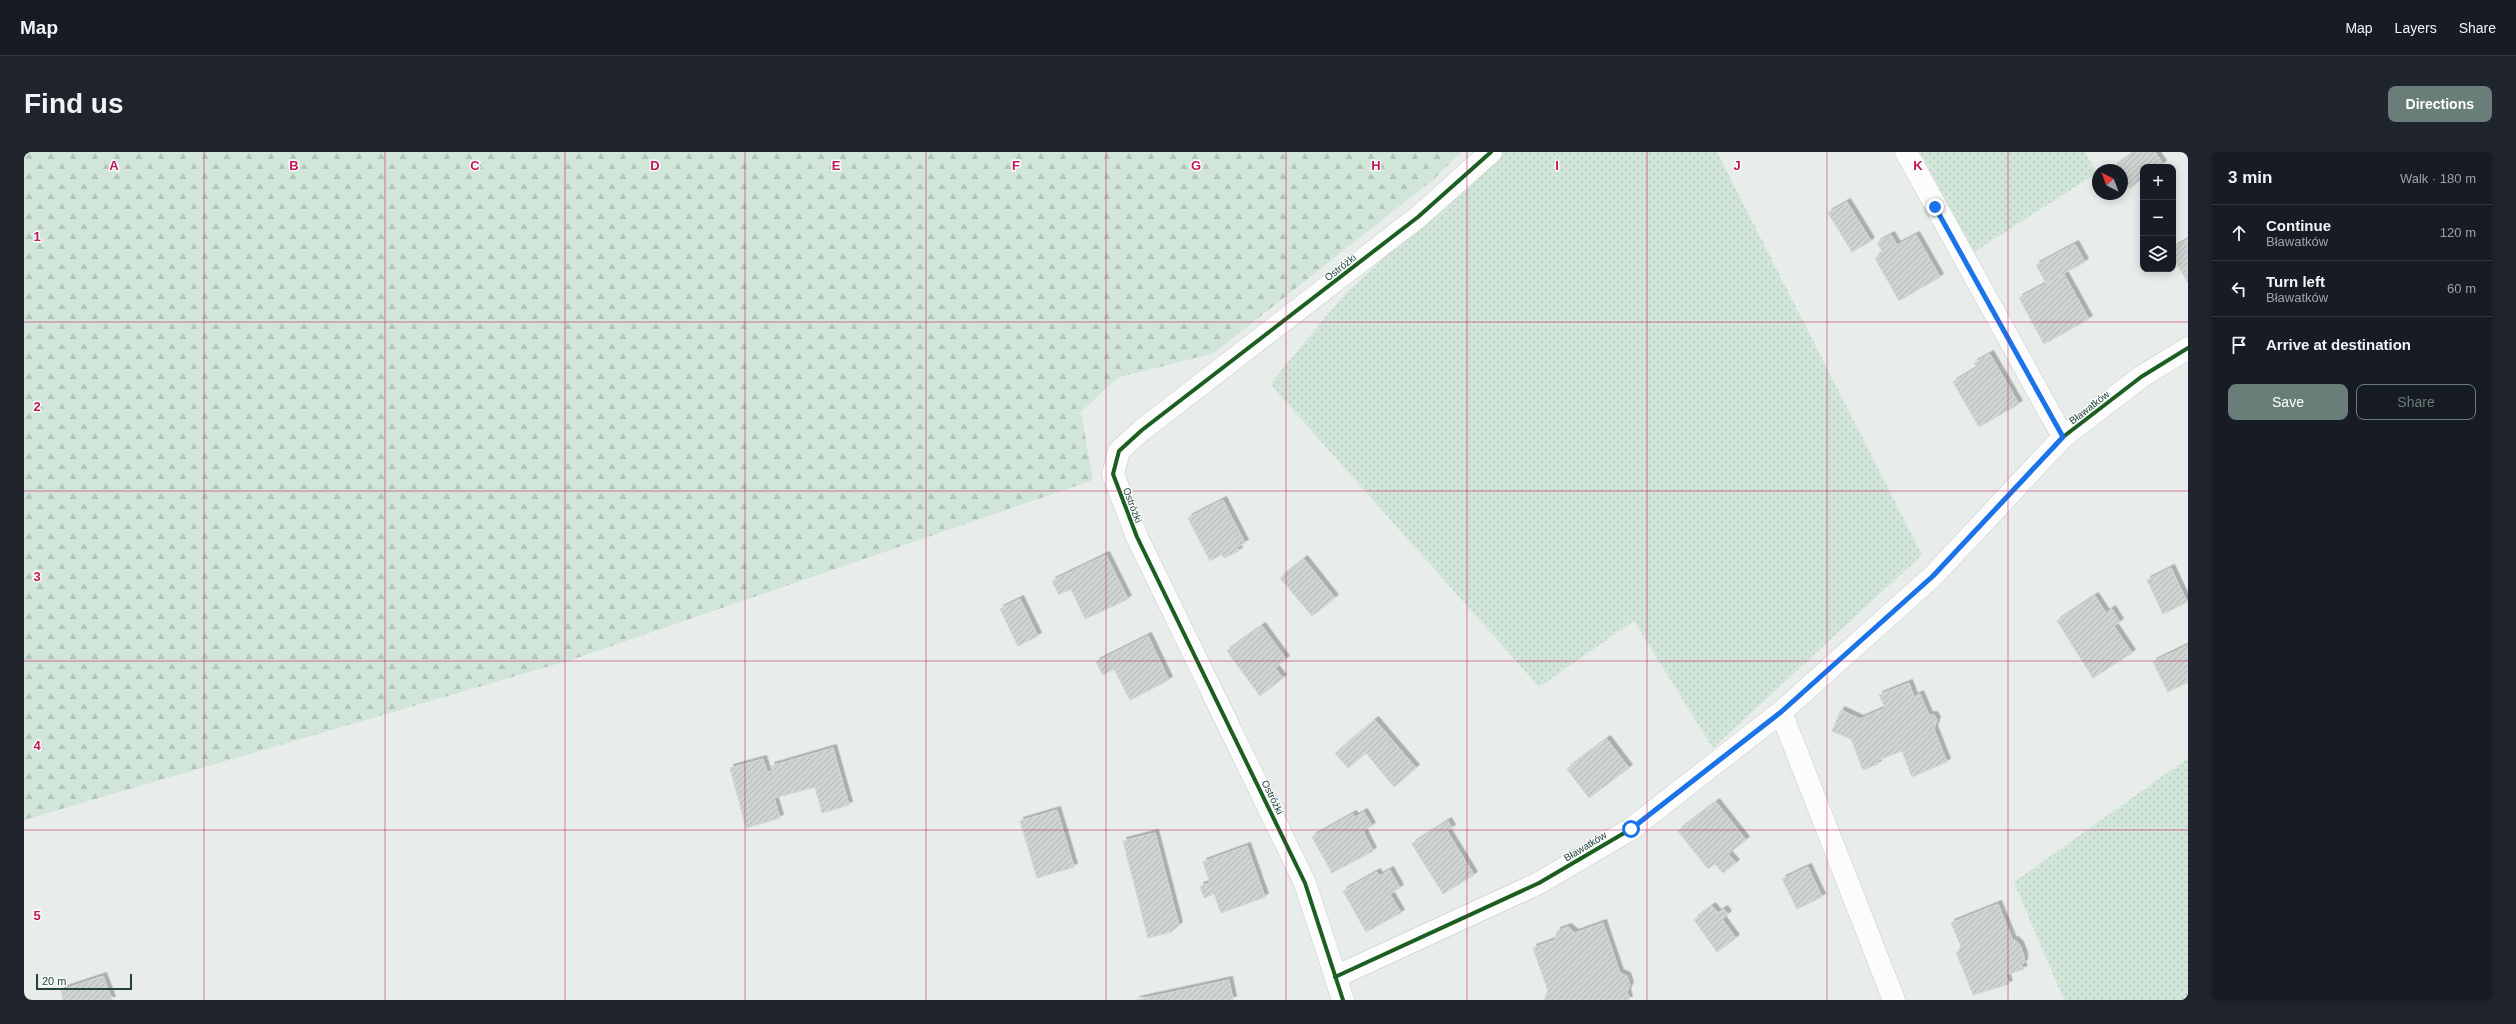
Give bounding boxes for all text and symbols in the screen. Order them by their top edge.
text: Map [20,17,58,38]
text: Map [2345,20,2373,36]
text: Layers [2395,20,2437,36]
text: Share [2459,20,2496,36]
button: Directions [2388,86,2492,122]
text: Find us [24,88,124,119]
text: A [109,158,119,173]
text: B [289,158,299,173]
text: C [470,158,480,173]
text: D [650,158,660,173]
text: E [832,158,841,173]
text: F [1012,158,1020,173]
text: G [1191,158,1201,173]
text: H [1371,158,1381,173]
text: I [1555,158,1559,173]
text: J [1733,158,1741,173]
text: K [1913,158,1923,173]
north arrow [2092,164,2128,200]
map controls [2140,164,2176,272]
button: + [2140,164,2176,200]
text: 3 min [2228,168,2272,187]
text: Walk · 180 m [2400,171,2476,186]
route end [1926,198,1944,216]
button: − [2140,200,2176,236]
text: Continue [2266,217,2331,234]
icon: ahead [2228,222,2250,244]
text: 120 m [2440,225,2476,240]
text: 1 [33,229,41,244]
text: Bławatków [2266,234,2328,249]
button: layers [2140,236,2176,272]
street label: Ostróżki [1322,252,1358,283]
text: Turn left [2266,273,2325,290]
icon: left [2228,278,2250,300]
text: 60 m [2447,281,2476,296]
text: Bławatków [2266,290,2328,305]
icon: arrive [2228,334,2250,356]
text: Arrive at destination [2266,336,2411,353]
button: Save [2228,384,2348,420]
button: Share [2356,384,2476,420]
street label: Bławatków [2067,388,2112,426]
text: 2 [33,399,41,414]
street label: Ostróżki [1121,486,1144,524]
text: 3 [33,569,41,584]
text: 4 [33,738,41,753]
street label: Ostróżki [1260,778,1286,816]
route start [1622,820,1640,838]
street label: Bławatków [1562,829,1609,863]
text: 5 [33,908,41,923]
scale bar [36,972,132,991]
text: 20 m [42,975,66,987]

